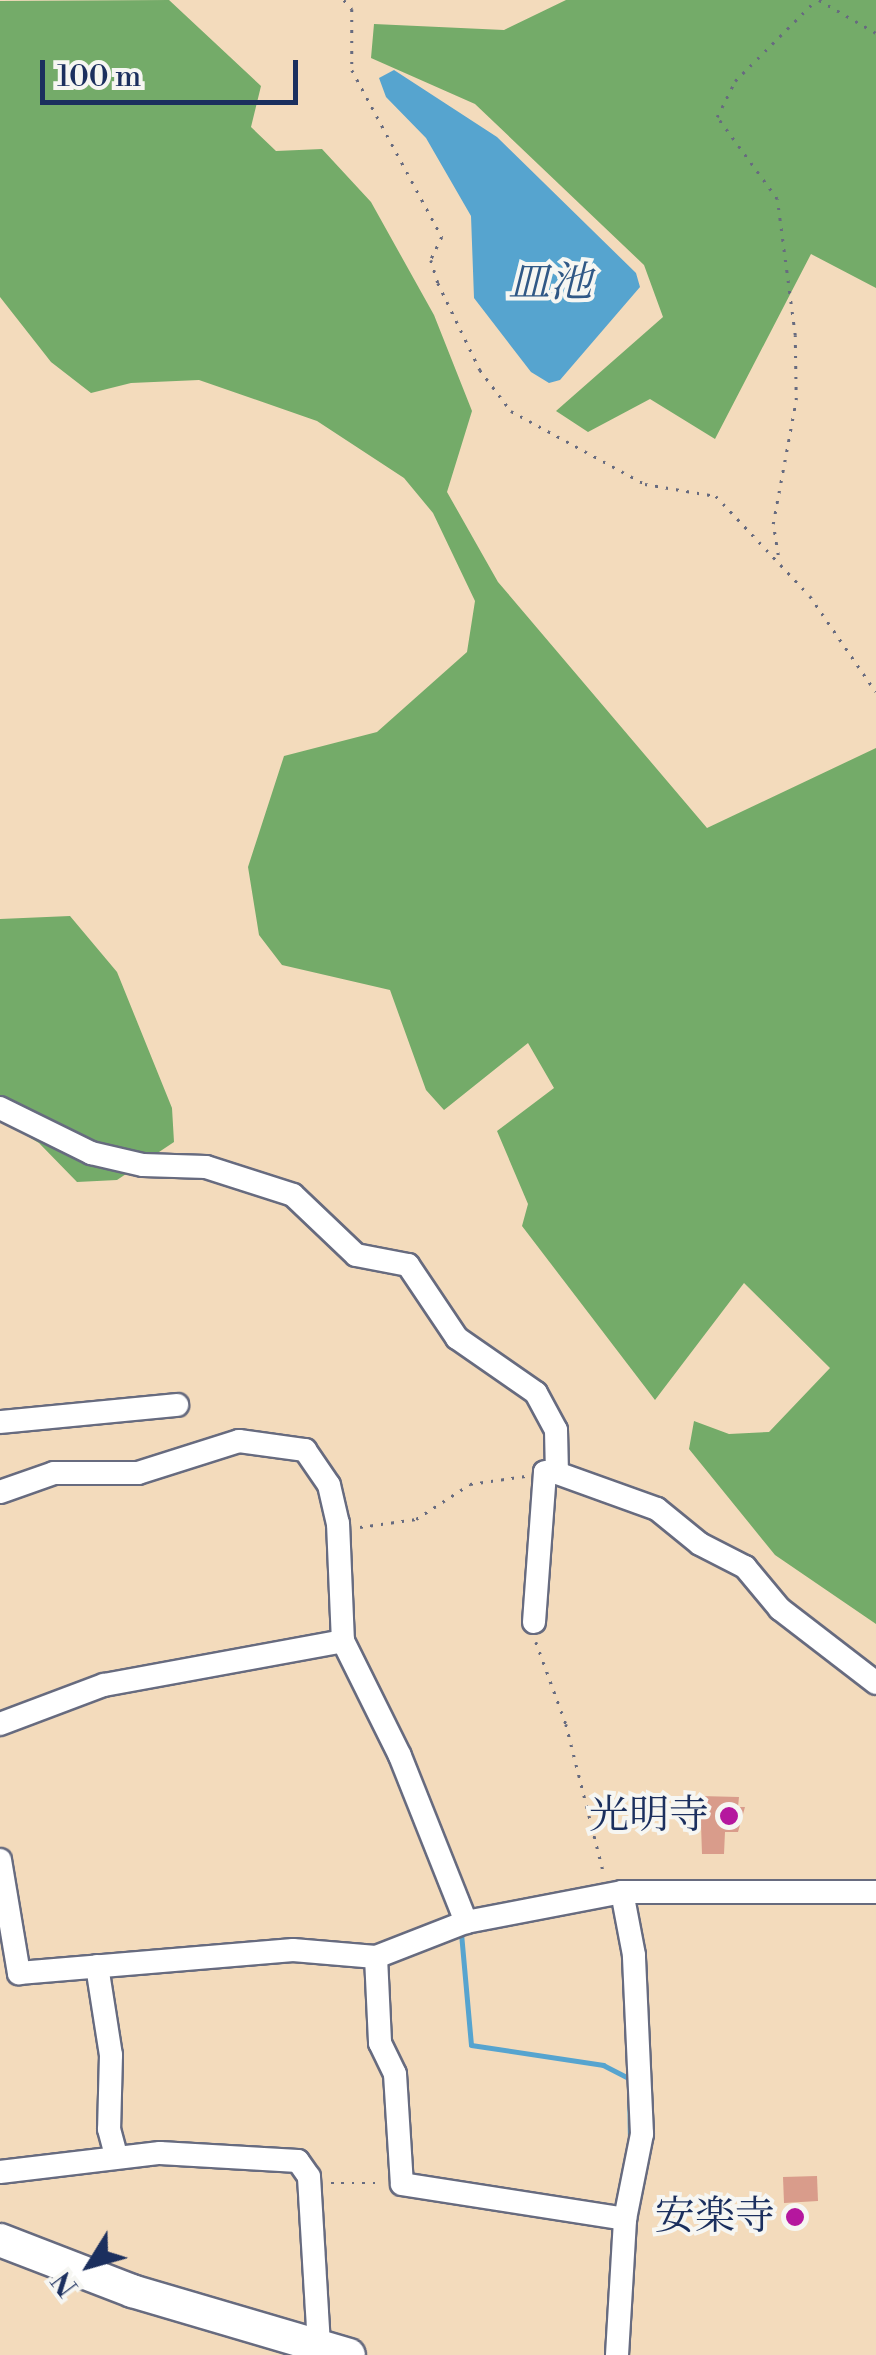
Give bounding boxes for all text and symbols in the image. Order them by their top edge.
scale bar [45,40,302,102]
text: 100 m [57,58,141,96]
water label: 皿池 [508,259,592,309]
place label: 光明寺 [589,1792,709,1840]
marker: 光明寺 [718,1805,740,1827]
place label: 安楽寺 [655,2193,775,2241]
marker: 安楽寺 [784,2206,806,2228]
north arrow [40,2215,140,2315]
text: N [45,2264,86,2303]

